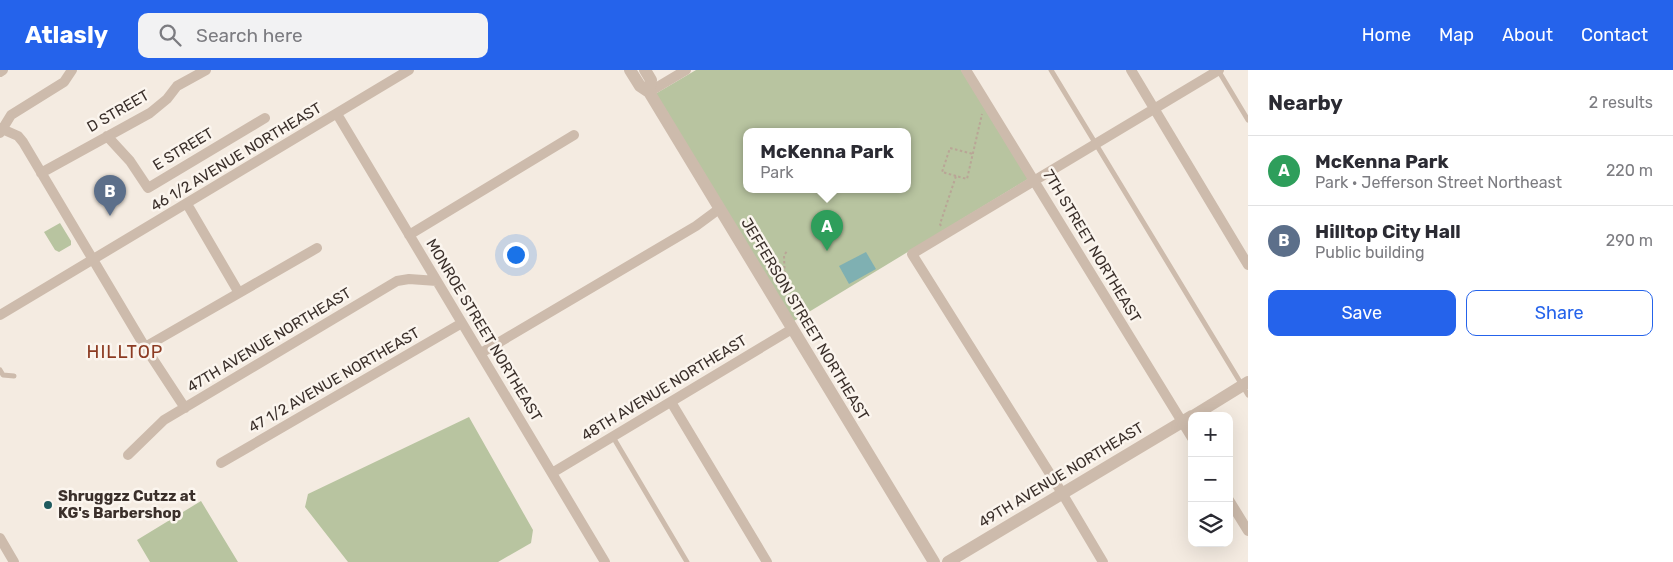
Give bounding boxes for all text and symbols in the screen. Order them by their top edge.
search box [138,13,488,58]
text: Atlasly [25,21,108,49]
icon: search [156,21,184,49]
text: Search here [196,24,303,47]
text: Home [1362,24,1411,46]
text: Map [1439,24,1474,46]
text: About [1502,24,1553,46]
text: Contact [1581,24,1648,46]
street label: D STREET [84,86,152,136]
text: Nearby [1268,90,1343,115]
text: 2 results [1589,93,1653,112]
street label: 46 1/2 AVENUE NORTHEAST [147,99,325,215]
street label: E STREET [149,124,217,174]
popup [743,128,911,193]
text: McKenna Park [760,140,894,163]
text: McKenna Park [1315,150,1449,173]
text: A [1278,161,1290,180]
text: 220 m [1606,161,1653,180]
text: Park [760,163,794,182]
street label: 7TH STREET NORTHEAST [1039,166,1145,326]
text: Park · Jefferson Street Northeast [1315,173,1562,192]
pin: B [94,175,126,216]
pin: A [811,210,843,251]
street label: JEFFERSON STREET NORTHEAST [737,214,873,424]
text: Hilltop City Hall [1315,220,1461,243]
text: B [1278,231,1290,250]
text: 290 m [1606,231,1653,250]
street label: MONROE STREET NORTHEAST [422,236,546,425]
your location [503,242,529,268]
text: Public building [1315,243,1425,262]
street label: 47TH AVENUE NORTHEAST [184,284,354,396]
button: Save [1268,290,1456,336]
button: Share [1466,290,1653,336]
street label: 47 1/2 AVENUE NORTHEAST [245,323,423,436]
street label: 48TH AVENUE NORTHEAST [578,331,750,445]
district label: HILLTOP [87,341,163,363]
map controls [1188,412,1233,547]
button: + [1188,412,1233,457]
street label: 49TH AVENUE NORTHEAST [975,418,1147,531]
button: − [1188,457,1233,502]
place label: Shruggzz Cutzz at KG's Barbershop [58,487,196,522]
marker: Shruggzz Cutzz at KG's Barbershop [42,499,54,511]
button: layers [1188,502,1233,547]

